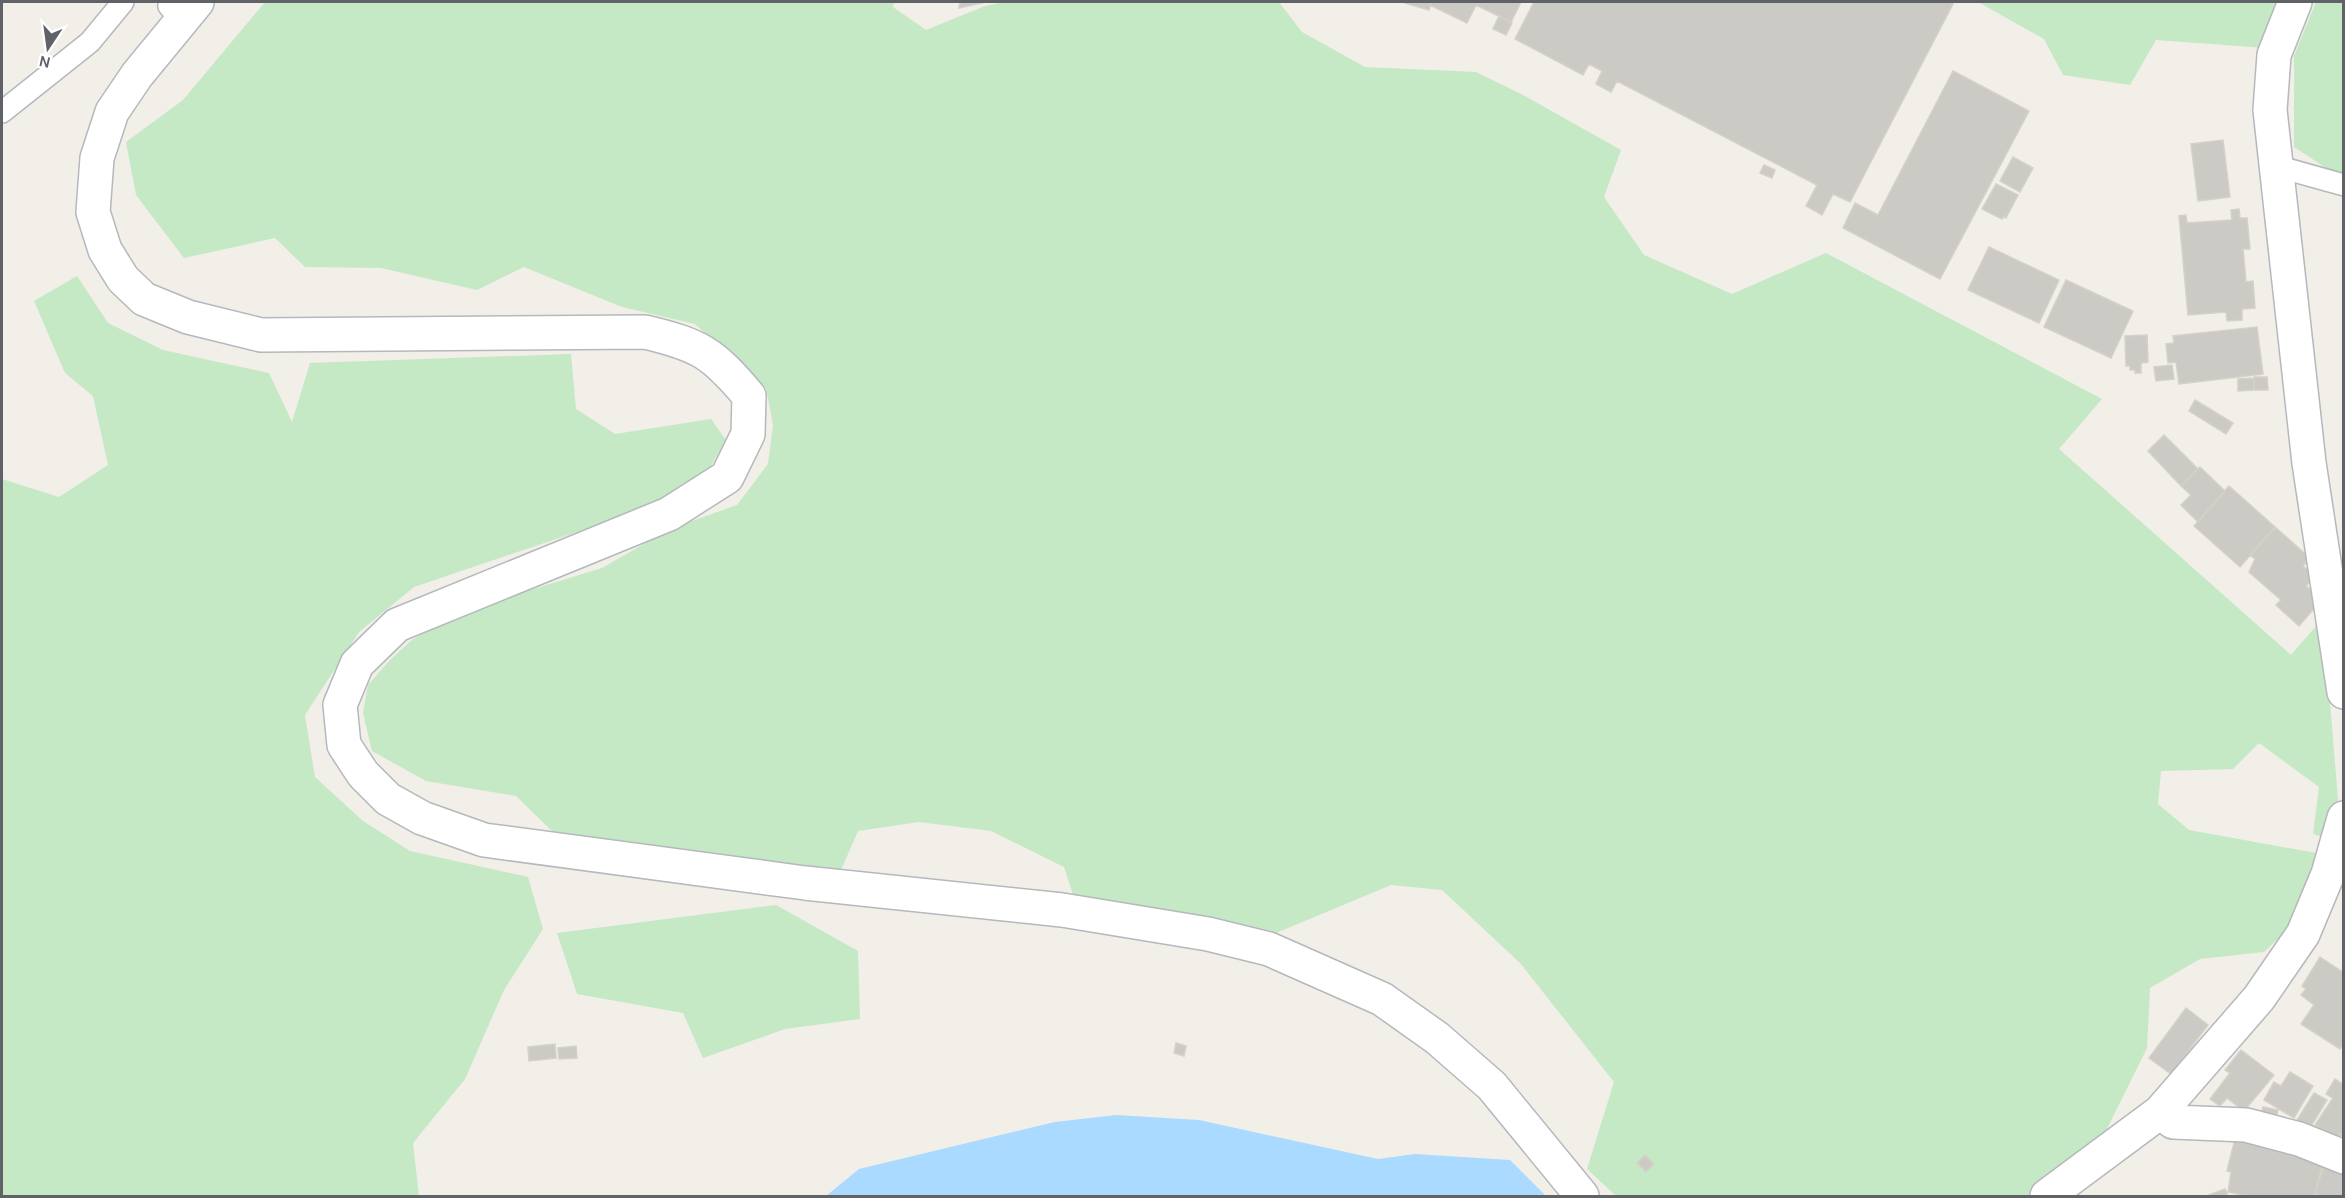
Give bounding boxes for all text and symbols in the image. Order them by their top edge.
north arrow [18,18,78,78]
text: N [37,52,52,73]

